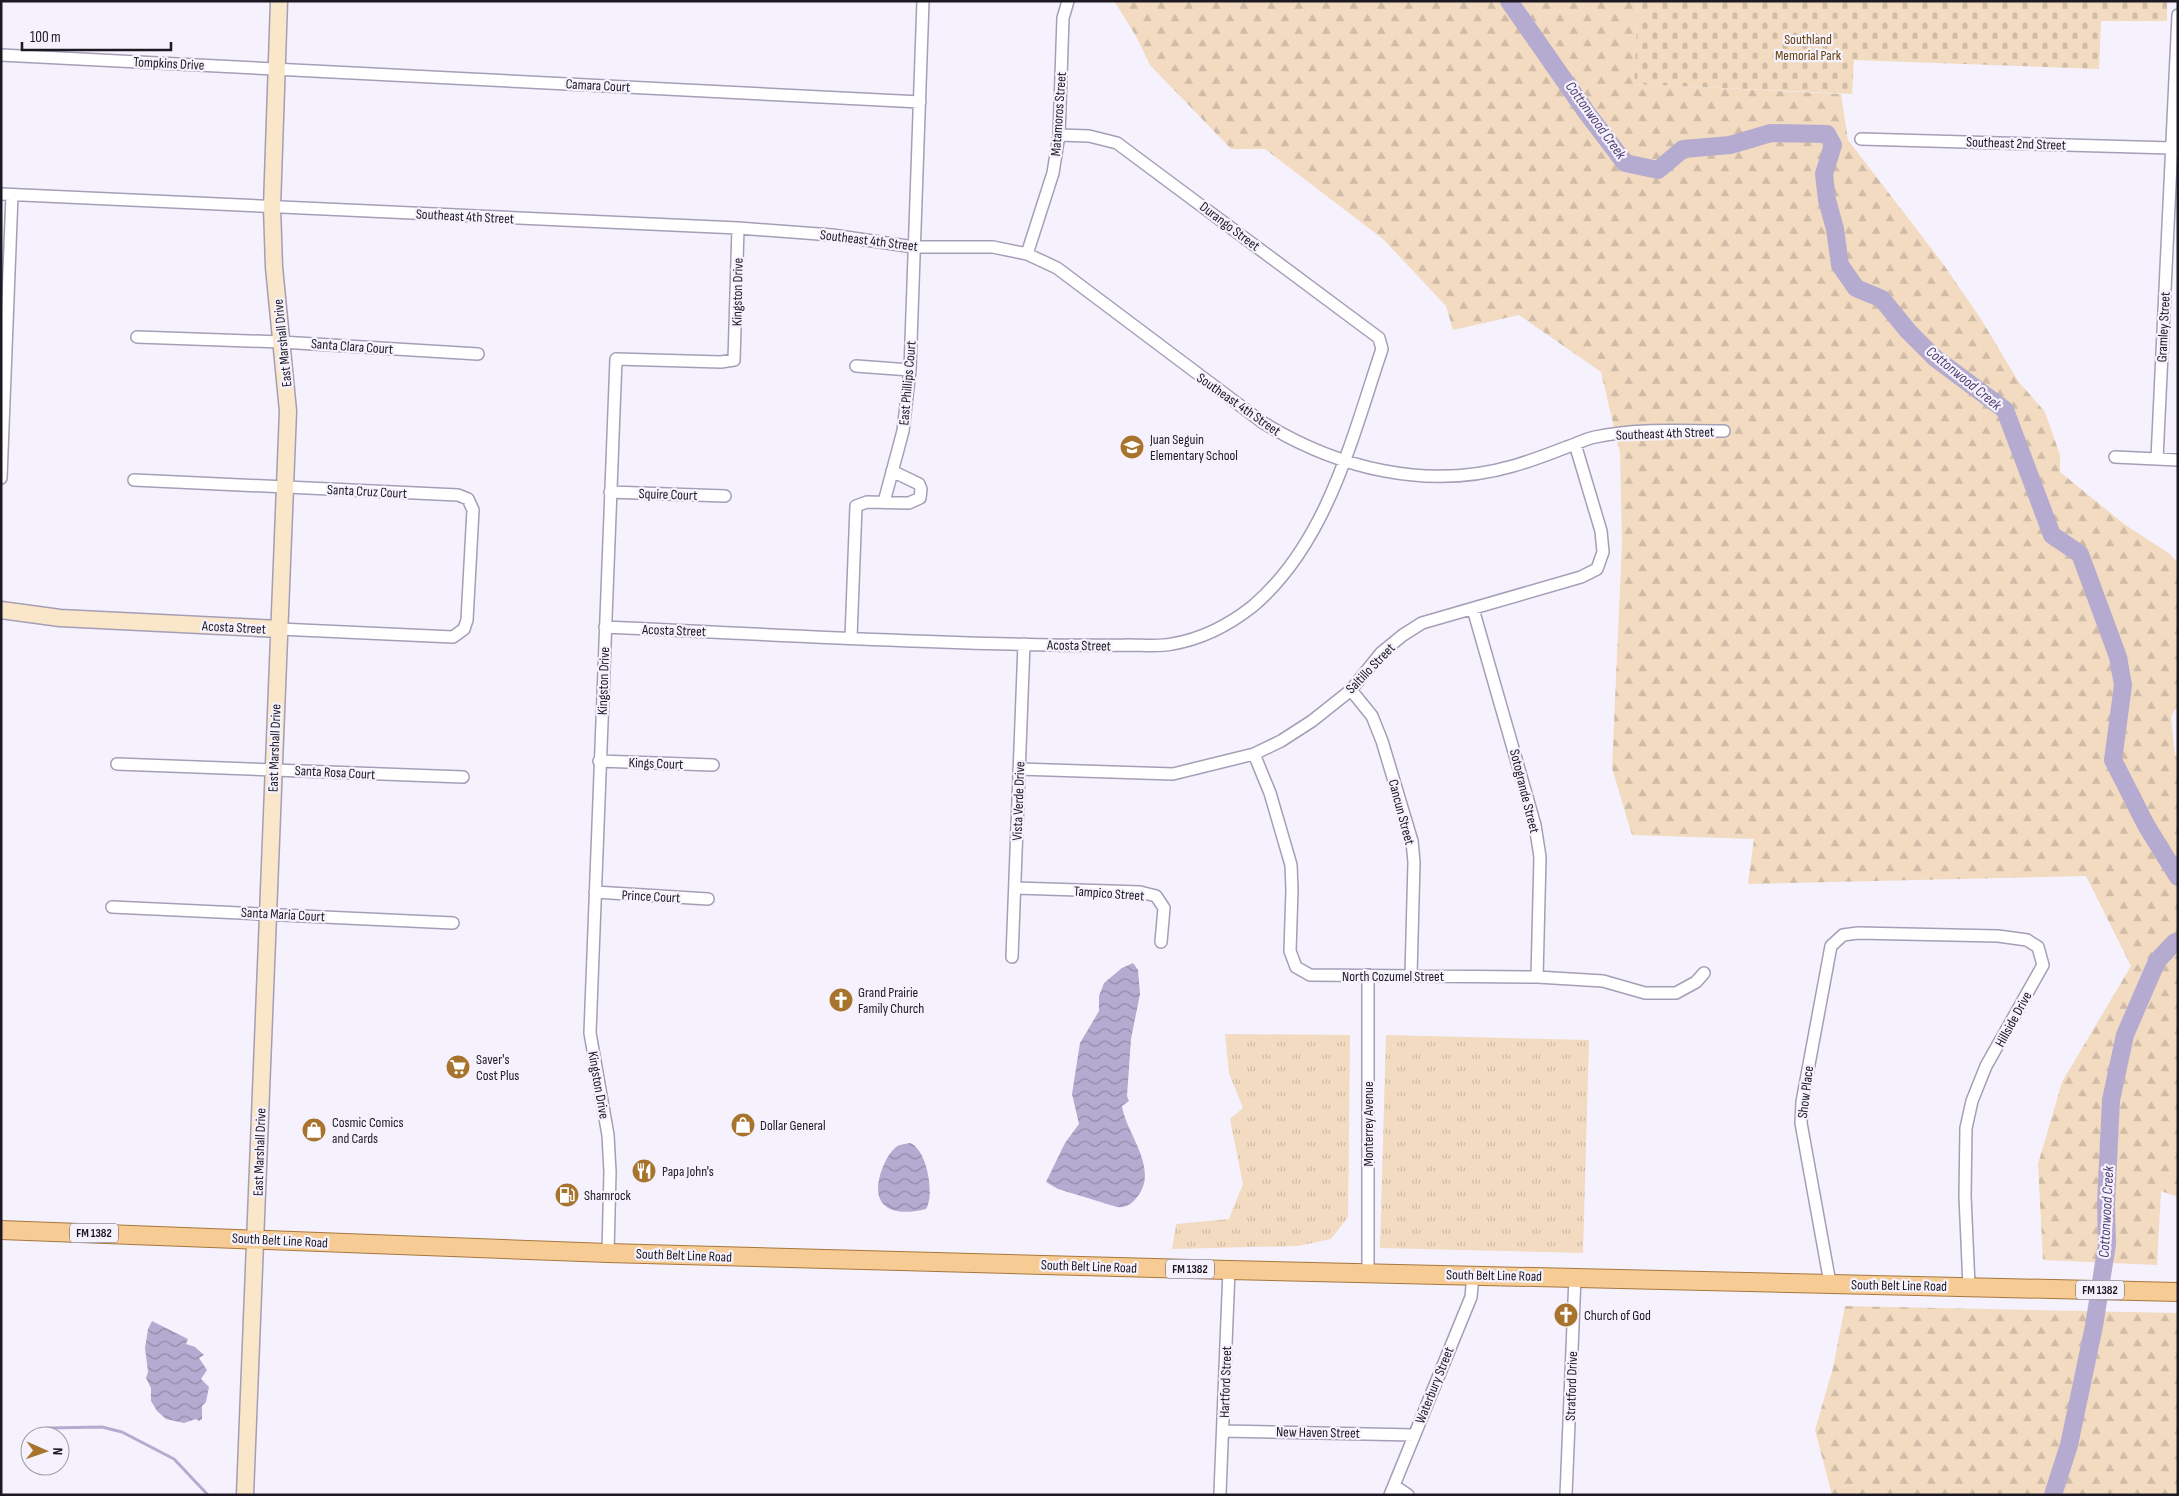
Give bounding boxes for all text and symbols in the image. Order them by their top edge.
scale bar [22,20,171,52]
text: 100 m [30,28,61,47]
park label: Southland Memorial Park [1775,31,1842,64]
street label: Tompkins Drive [133,53,205,74]
street label: Matamoros Street [1047,71,1070,157]
street label: Camara Court [565,75,631,96]
water label: Cottonwood Creek [1561,78,1630,163]
street label: Southeast 2nd Street [1966,133,2066,154]
street label: Durango Street [1196,198,1263,255]
street label: Southeast 4th Street [415,205,515,228]
street label: Southeast 4th Street [819,226,919,255]
street label: Kingston Drive [728,258,747,326]
street label: Gramley Street [2153,291,2174,363]
street label: East Marshall Drive [269,298,296,388]
street label: Santa Clara Court [310,335,394,358]
street label: East Phillips Court [895,340,920,426]
water label: Cottonwood Creek [1922,342,2006,415]
street label: Southeast 4th Street [1194,369,1284,440]
street label: Southeast 4th Street [1616,423,1714,444]
place label: Juan Seguin Elementary School [1149,431,1238,464]
school or university icon: Juan Seguin Elementary School [1119,434,1145,460]
street label: Santa Cruz Court [327,481,407,502]
street label: Squire Court [638,485,698,504]
street label: Acosta Street [201,617,266,638]
street label: Acosta Street [641,621,706,640]
street label: Acosta Street [1046,636,1111,655]
street label: Saltillo Street [1342,640,1399,697]
street label: Kingston Drive [594,647,613,715]
street label: East Marshall Drive [264,704,285,792]
street label: Sotogrande Street [1506,747,1543,835]
street label: Kings Court [628,754,684,773]
street label: Vista Verde Drive [1009,761,1028,841]
street label: Santa Rosa Court [294,762,376,783]
street label: Cancun Street [1385,777,1418,847]
street label: Tampico Street [1073,883,1145,904]
street label: Prince Court [621,886,681,907]
street label: Santa Maria Court [241,904,325,925]
street label: North Cozumel Street [1342,968,1444,985]
place label: Grand Prairie Family Church [858,984,924,1017]
church icon: Grand Prairie Family Church [828,987,854,1013]
street label: Hillside Drive [1991,989,2036,1050]
street label: Kingston Drive [584,1050,613,1120]
place label: Saver's Cost Plus [476,1051,519,1084]
supermarket icon: Saver's Cost Plus [445,1054,471,1080]
street label: Show Place [1794,1065,1817,1119]
street label: Monterrey Avenue [1360,1081,1377,1167]
street label: East Marshall Drive [249,1108,270,1196]
shop icon: Dollar General [730,1112,756,1138]
place label: Cosmic Comics and Cards [332,1114,404,1147]
shop icon: Cosmic Comics and Cards [301,1117,327,1143]
place label: Dollar General [760,1117,826,1134]
restaurant icon: Papa John's [631,1158,657,1184]
place label: Papa John's [662,1163,714,1180]
water label: Cottonwood Creek [2095,1165,2118,1258]
fuel station icon: Shamrock [554,1182,580,1208]
place label: Shamrock [584,1187,632,1204]
road number: FM 1382 [70,1224,118,1242]
street label: South Belt Line Road [232,1229,329,1252]
street label: South Belt Line Road [636,1245,732,1266]
street label: South Belt Line Road [1041,1256,1137,1277]
road number: FM 1382 [1166,1260,1214,1278]
street label: South Belt Line Road [1446,1266,1542,1285]
street label: South Belt Line Road [1851,1276,1947,1295]
road number: FM 1382 [2076,1280,2124,1300]
church icon: Church of God [1553,1302,1579,1328]
place label: Church of God [1584,1307,1651,1324]
street label: Waterbury Street [1411,1344,1457,1426]
street label: Hartford Street [1216,1346,1235,1418]
street label: Stratford Drive [1562,1351,1581,1421]
street label: New Haven Street [1276,1423,1360,1442]
north arrow [20,1426,70,1476]
text: N [49,1447,66,1455]

